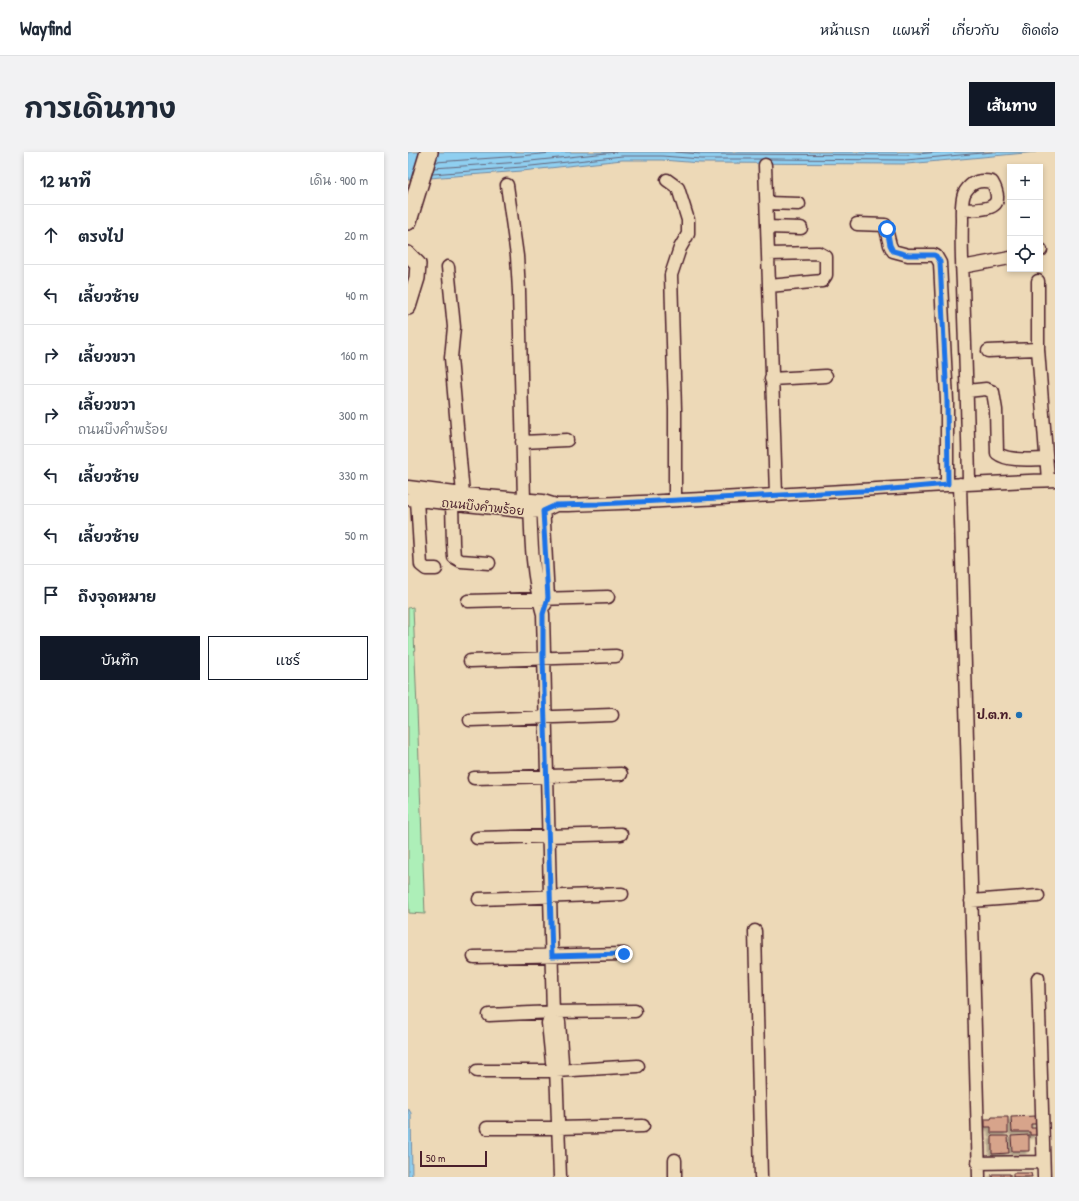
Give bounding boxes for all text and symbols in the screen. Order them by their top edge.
text: Wayfind [20,15,71,41]
text: หน้าแรก [820,20,870,39]
text: แผนที่ [892,20,930,39]
text: เกี่ยวกับ [952,20,999,39]
text: ติดต่อ [1021,20,1059,39]
button: เส้นทาง [969,82,1055,126]
text: การเดินทาง [24,89,176,127]
map controls [1007,164,1043,272]
button: + [1007,164,1043,200]
text: 12 นาที [40,169,91,192]
text: เดิน · 900 m [309,171,368,189]
button: − [1007,200,1043,236]
route start [878,220,896,238]
icon: ahead [40,224,62,246]
text: ตรงไป [78,226,124,247]
text: 20 m [344,226,368,244]
button: locate [1007,236,1043,272]
icon: left [40,284,62,306]
text: เลี้ยวซ้าย [78,286,139,307]
text: 40 m [345,286,368,304]
icon: right [40,344,62,366]
text: เลี้ยวขวา [78,346,136,367]
text: 160 m [340,346,368,364]
text: เลี้ยวขวา [78,394,136,415]
icon: right [40,404,62,426]
text: 300 m [339,406,368,424]
text: ถนนบึงคำพร้อย [78,420,168,438]
icon: left [40,464,62,486]
text: เลี้ยวซ้าย [78,466,139,487]
text: 330 m [339,466,368,484]
street label: ถนนบึงคำพร้อย [441,494,525,519]
icon: left [40,524,62,546]
text: เลี้ยวซ้าย [78,526,139,547]
text: 50 m [345,526,368,544]
icon: arrive [40,584,62,606]
text: ถึงจุดหมาย [78,586,156,607]
button: บันทึก [40,636,200,680]
button: แชร์ [208,636,368,680]
place label: ป.ต.ท. [977,706,1011,723]
marker: ป.ต.ท. [1014,710,1024,720]
route end [615,945,633,963]
scale bar [420,1149,487,1168]
text: 50 m [426,1151,446,1165]

